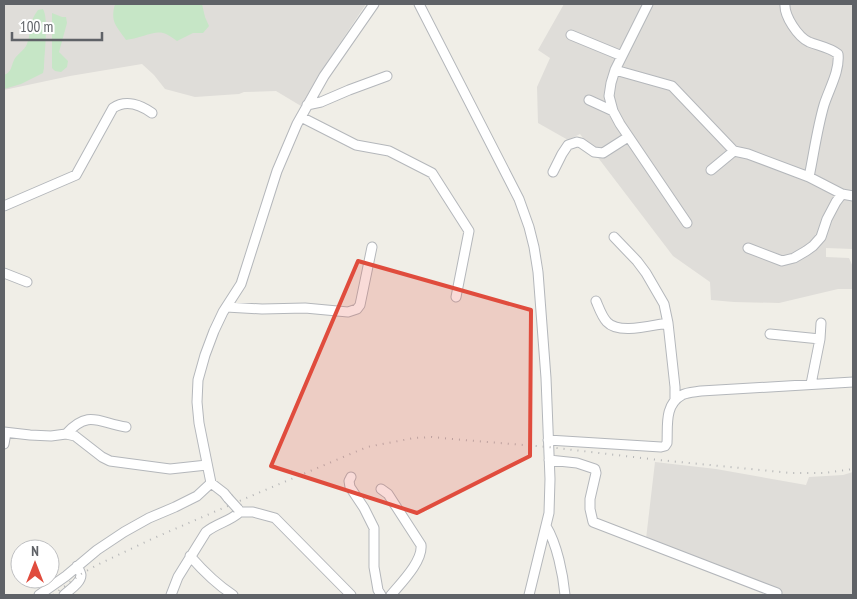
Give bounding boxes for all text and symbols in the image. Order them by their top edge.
scale bar [12,10,102,42]
text: 100 m [20,17,53,36]
north arrow [10,539,60,589]
text: N [31,542,39,560]

